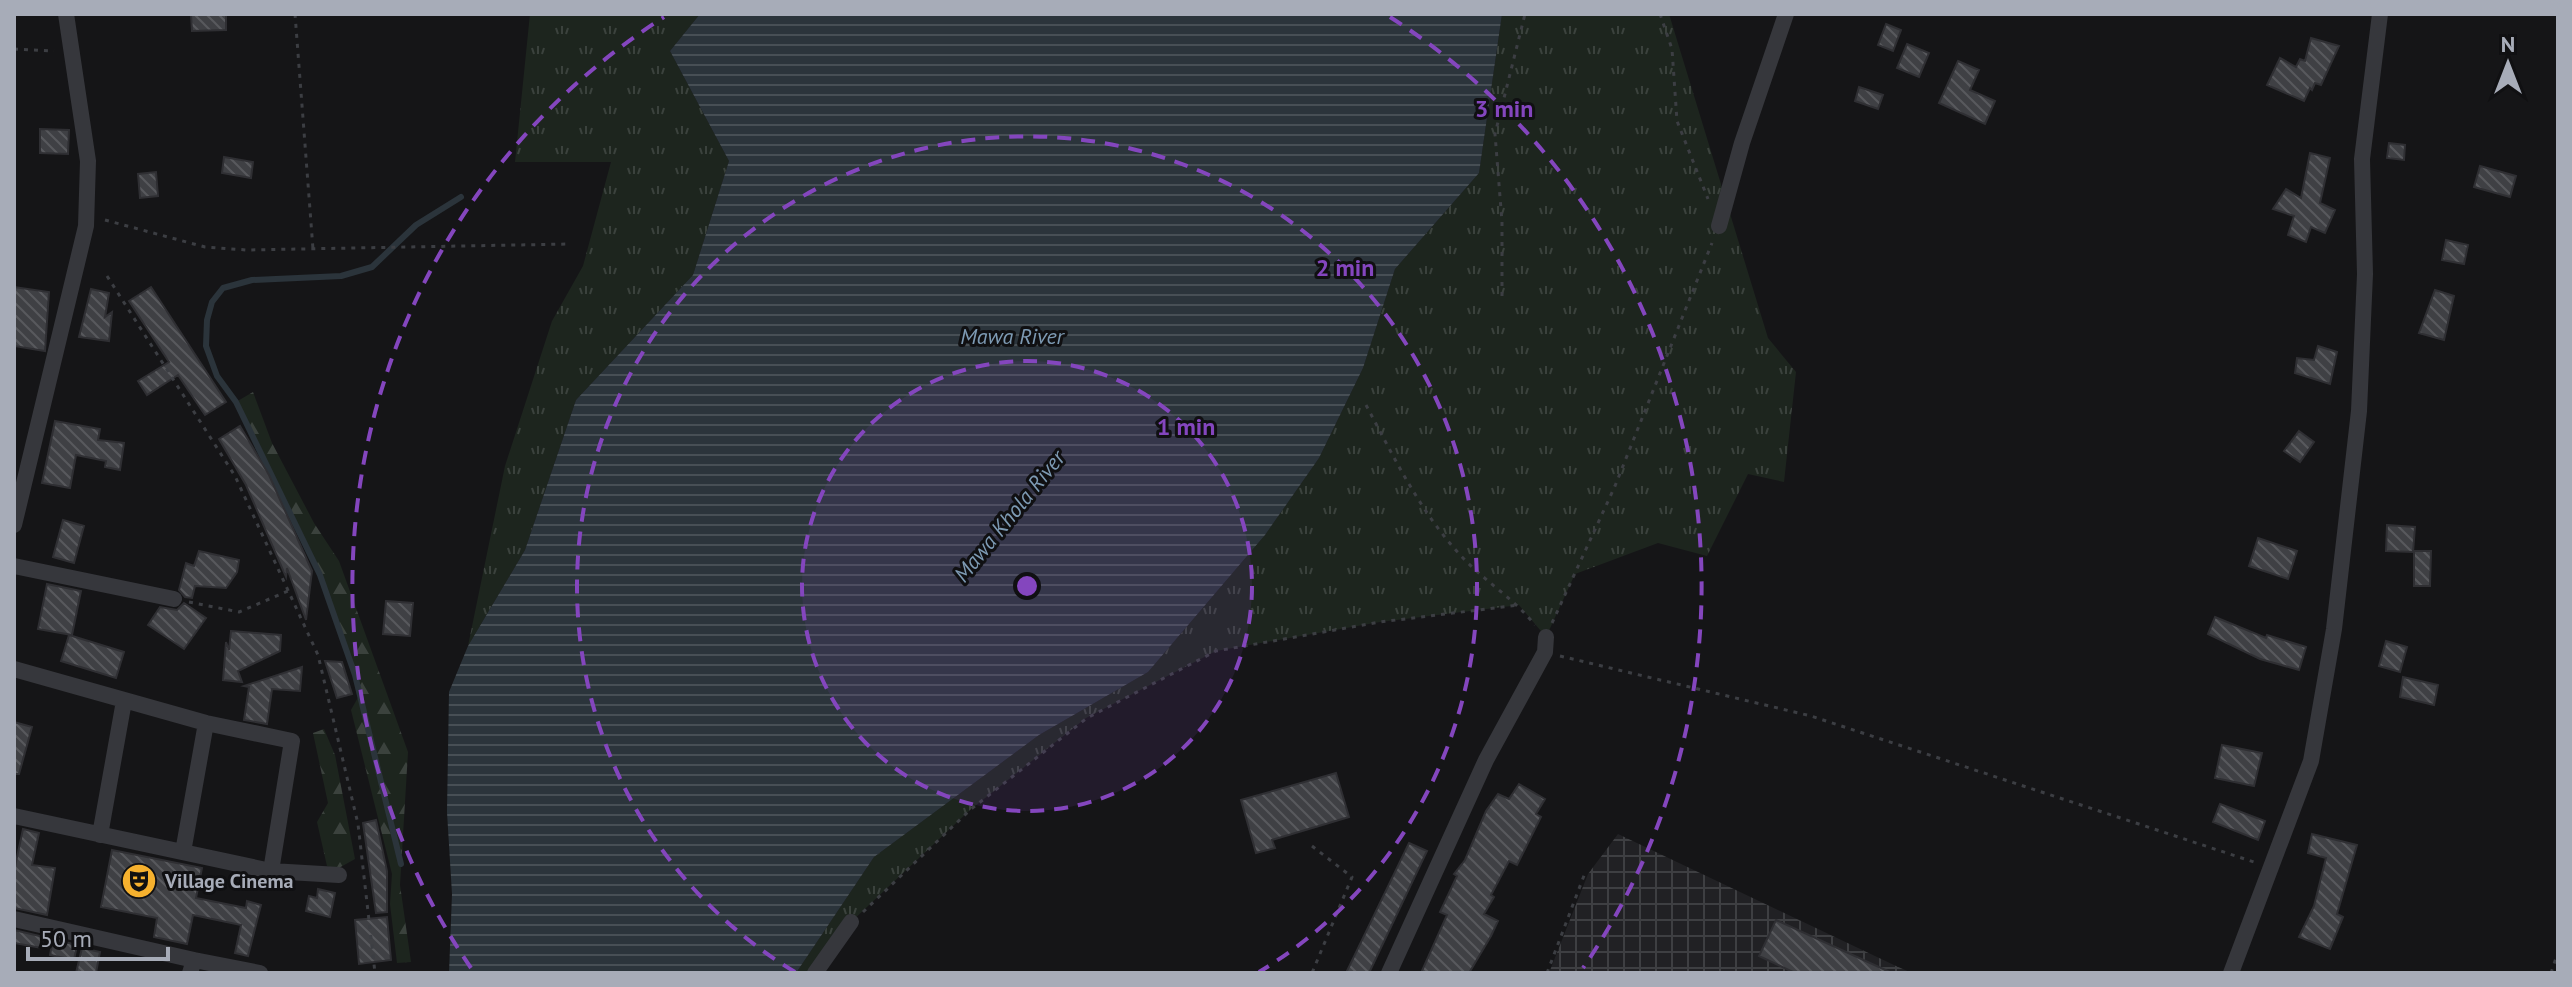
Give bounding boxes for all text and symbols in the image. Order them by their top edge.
north arrow [2468,24,2548,104]
text: N [2501,30,2515,58]
text: 3 min [1475,93,1533,124]
text: 2 min [1316,252,1374,283]
water label: Mawa River [960,322,1066,350]
text: 1 min [1157,411,1215,442]
water label: Mawa Khola River [947,443,1072,588]
centre of rings [1013,572,1041,600]
theatre icon: Village Cinema [120,862,158,900]
place label: Village Cinema [164,868,293,894]
scale bar [28,911,168,961]
text: 50 m [40,923,92,954]

